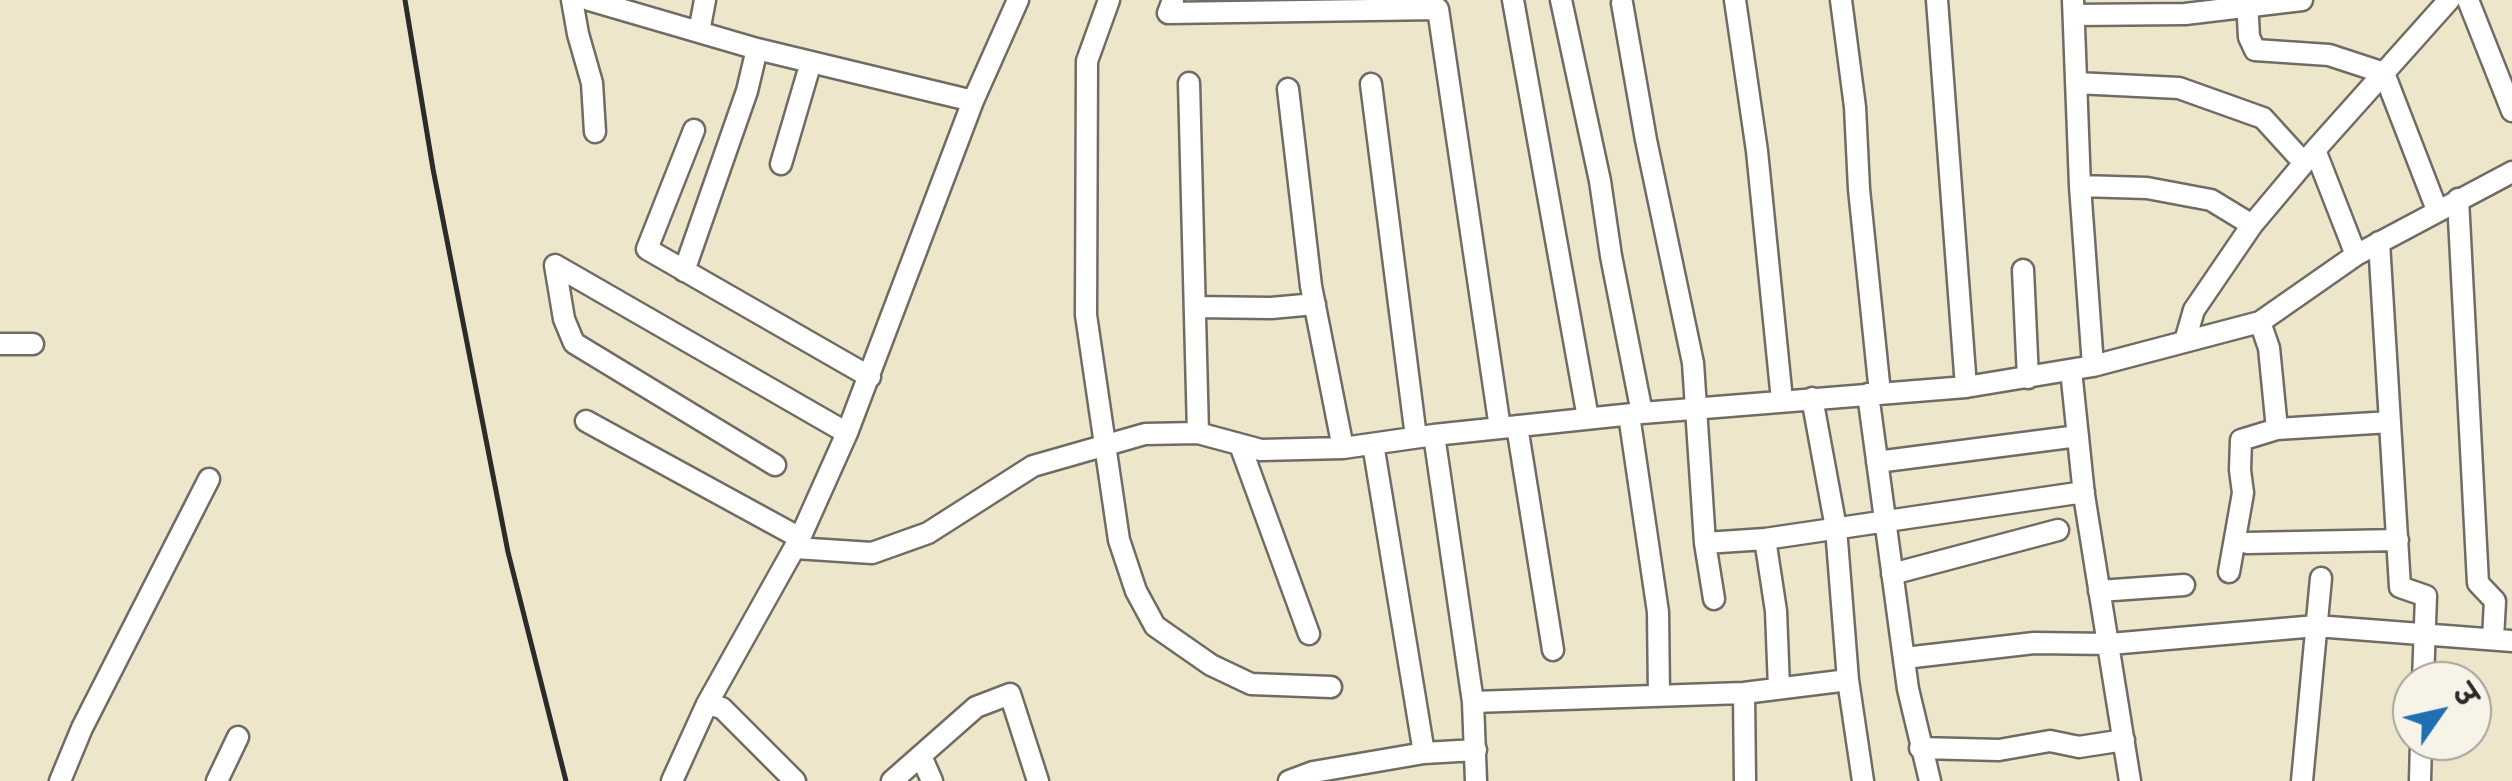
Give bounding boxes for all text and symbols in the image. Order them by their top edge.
north arrow [2392,661,2492,761]
text: उ [2444,677,2486,714]

